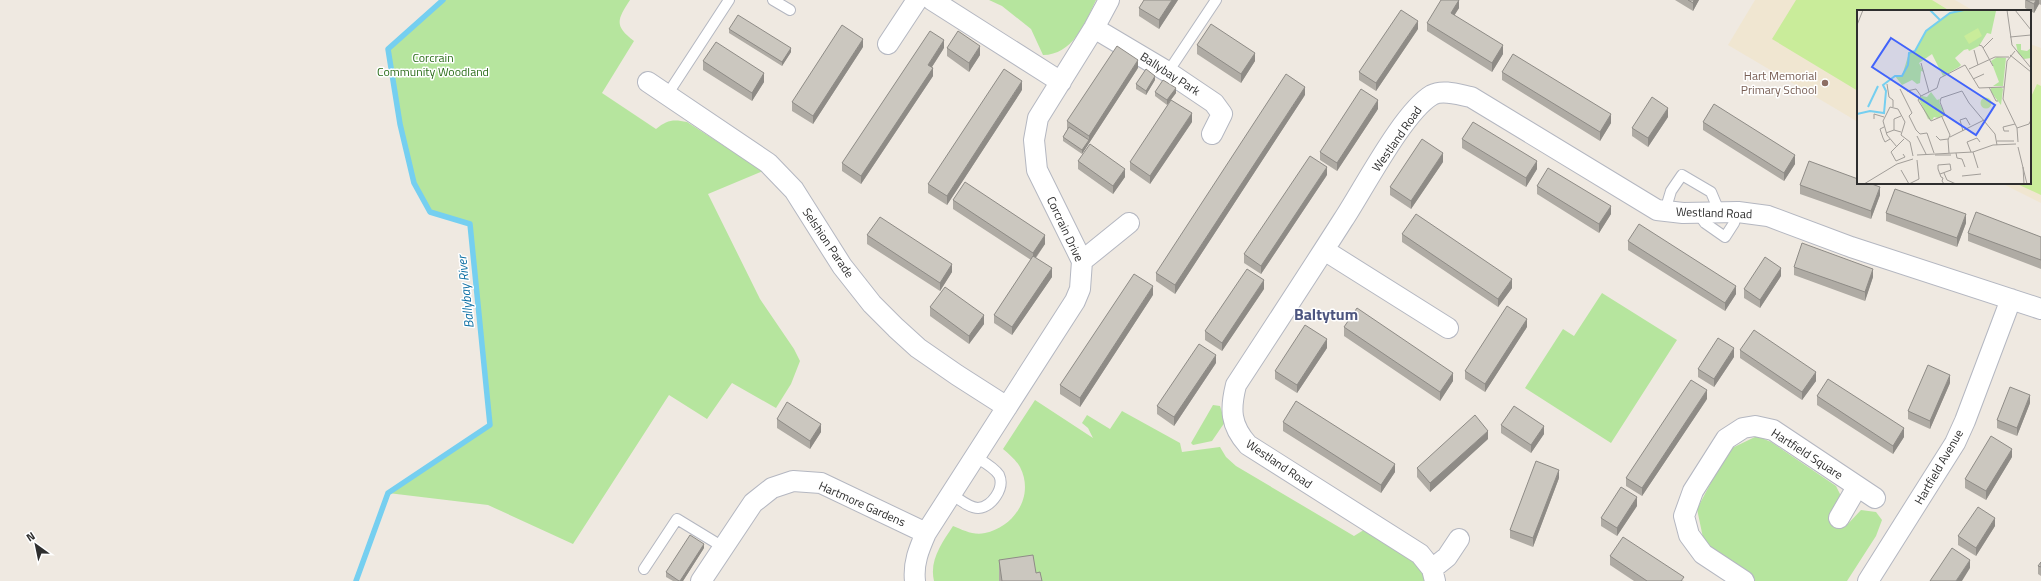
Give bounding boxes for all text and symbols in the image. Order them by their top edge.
inset map [1857,10,2031,184]
street label: Ballybay Park [1136,47,1204,100]
park label: Corcrain Community Woodland [377,48,489,81]
place label: Hart Memorial Primary School [1741,66,1817,99]
marker: Hart Memorial Primary School [1820,78,1830,88]
street label: Westland Road [1367,102,1426,175]
street label: Corcrain Drive [1042,193,1089,265]
street label: Westland Road [1675,202,1753,223]
street label: Selshion Parade [798,204,859,282]
water label: Ballybay River [451,253,479,329]
district label: Baltytum [1294,302,1358,326]
street label: Hartfield Square [1768,423,1847,484]
street label: Hartfield Avenue [1909,425,1968,508]
street label: Westland Road [1242,434,1316,493]
street label: Hartmore Gardens [816,476,909,531]
north arrow [16,525,56,565]
text: N [23,528,38,545]

